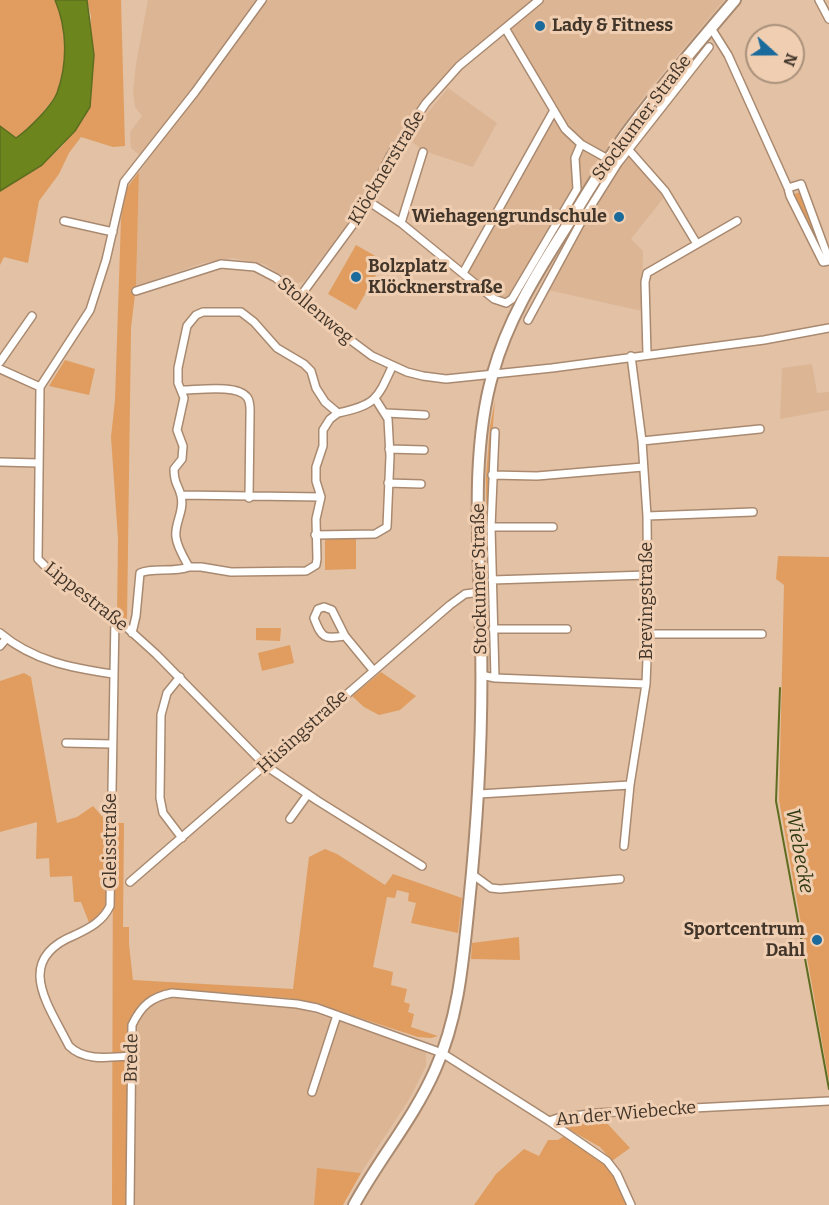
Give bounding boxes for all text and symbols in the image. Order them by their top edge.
place label: Lady & Fitness [552,15,673,37]
marker: Lady & Fitness [533,19,547,33]
north arrow [745,24,805,84]
street label: Stockumer Straße [588,51,696,185]
text: N [779,51,801,69]
street label: Klöcknerstraße [344,107,430,229]
place label: Wiehagengrundschule [412,206,607,228]
marker: Wiehagengrundschule [612,210,626,224]
place label: Bolzplatz Klöcknerstraße [368,256,503,298]
marker: Bolzplatz Klöcknerstraße [349,270,363,284]
street label: Stollenweg [273,273,357,349]
street label: Stockumer Straße [468,503,492,655]
street label: Brevingstraße [636,542,658,660]
street label: Lippestraße [40,558,132,636]
street label: Hüsingstraße [253,686,353,778]
street label: Gleisstraße [100,793,122,889]
water label: Wiebecke [780,807,818,895]
place label: Sportcentrum Dahl [683,919,805,962]
marker: Sportcentrum Dahl [810,933,824,947]
street label: Brede [121,1033,143,1083]
street label: An der Wiebecke [555,1097,697,1131]

